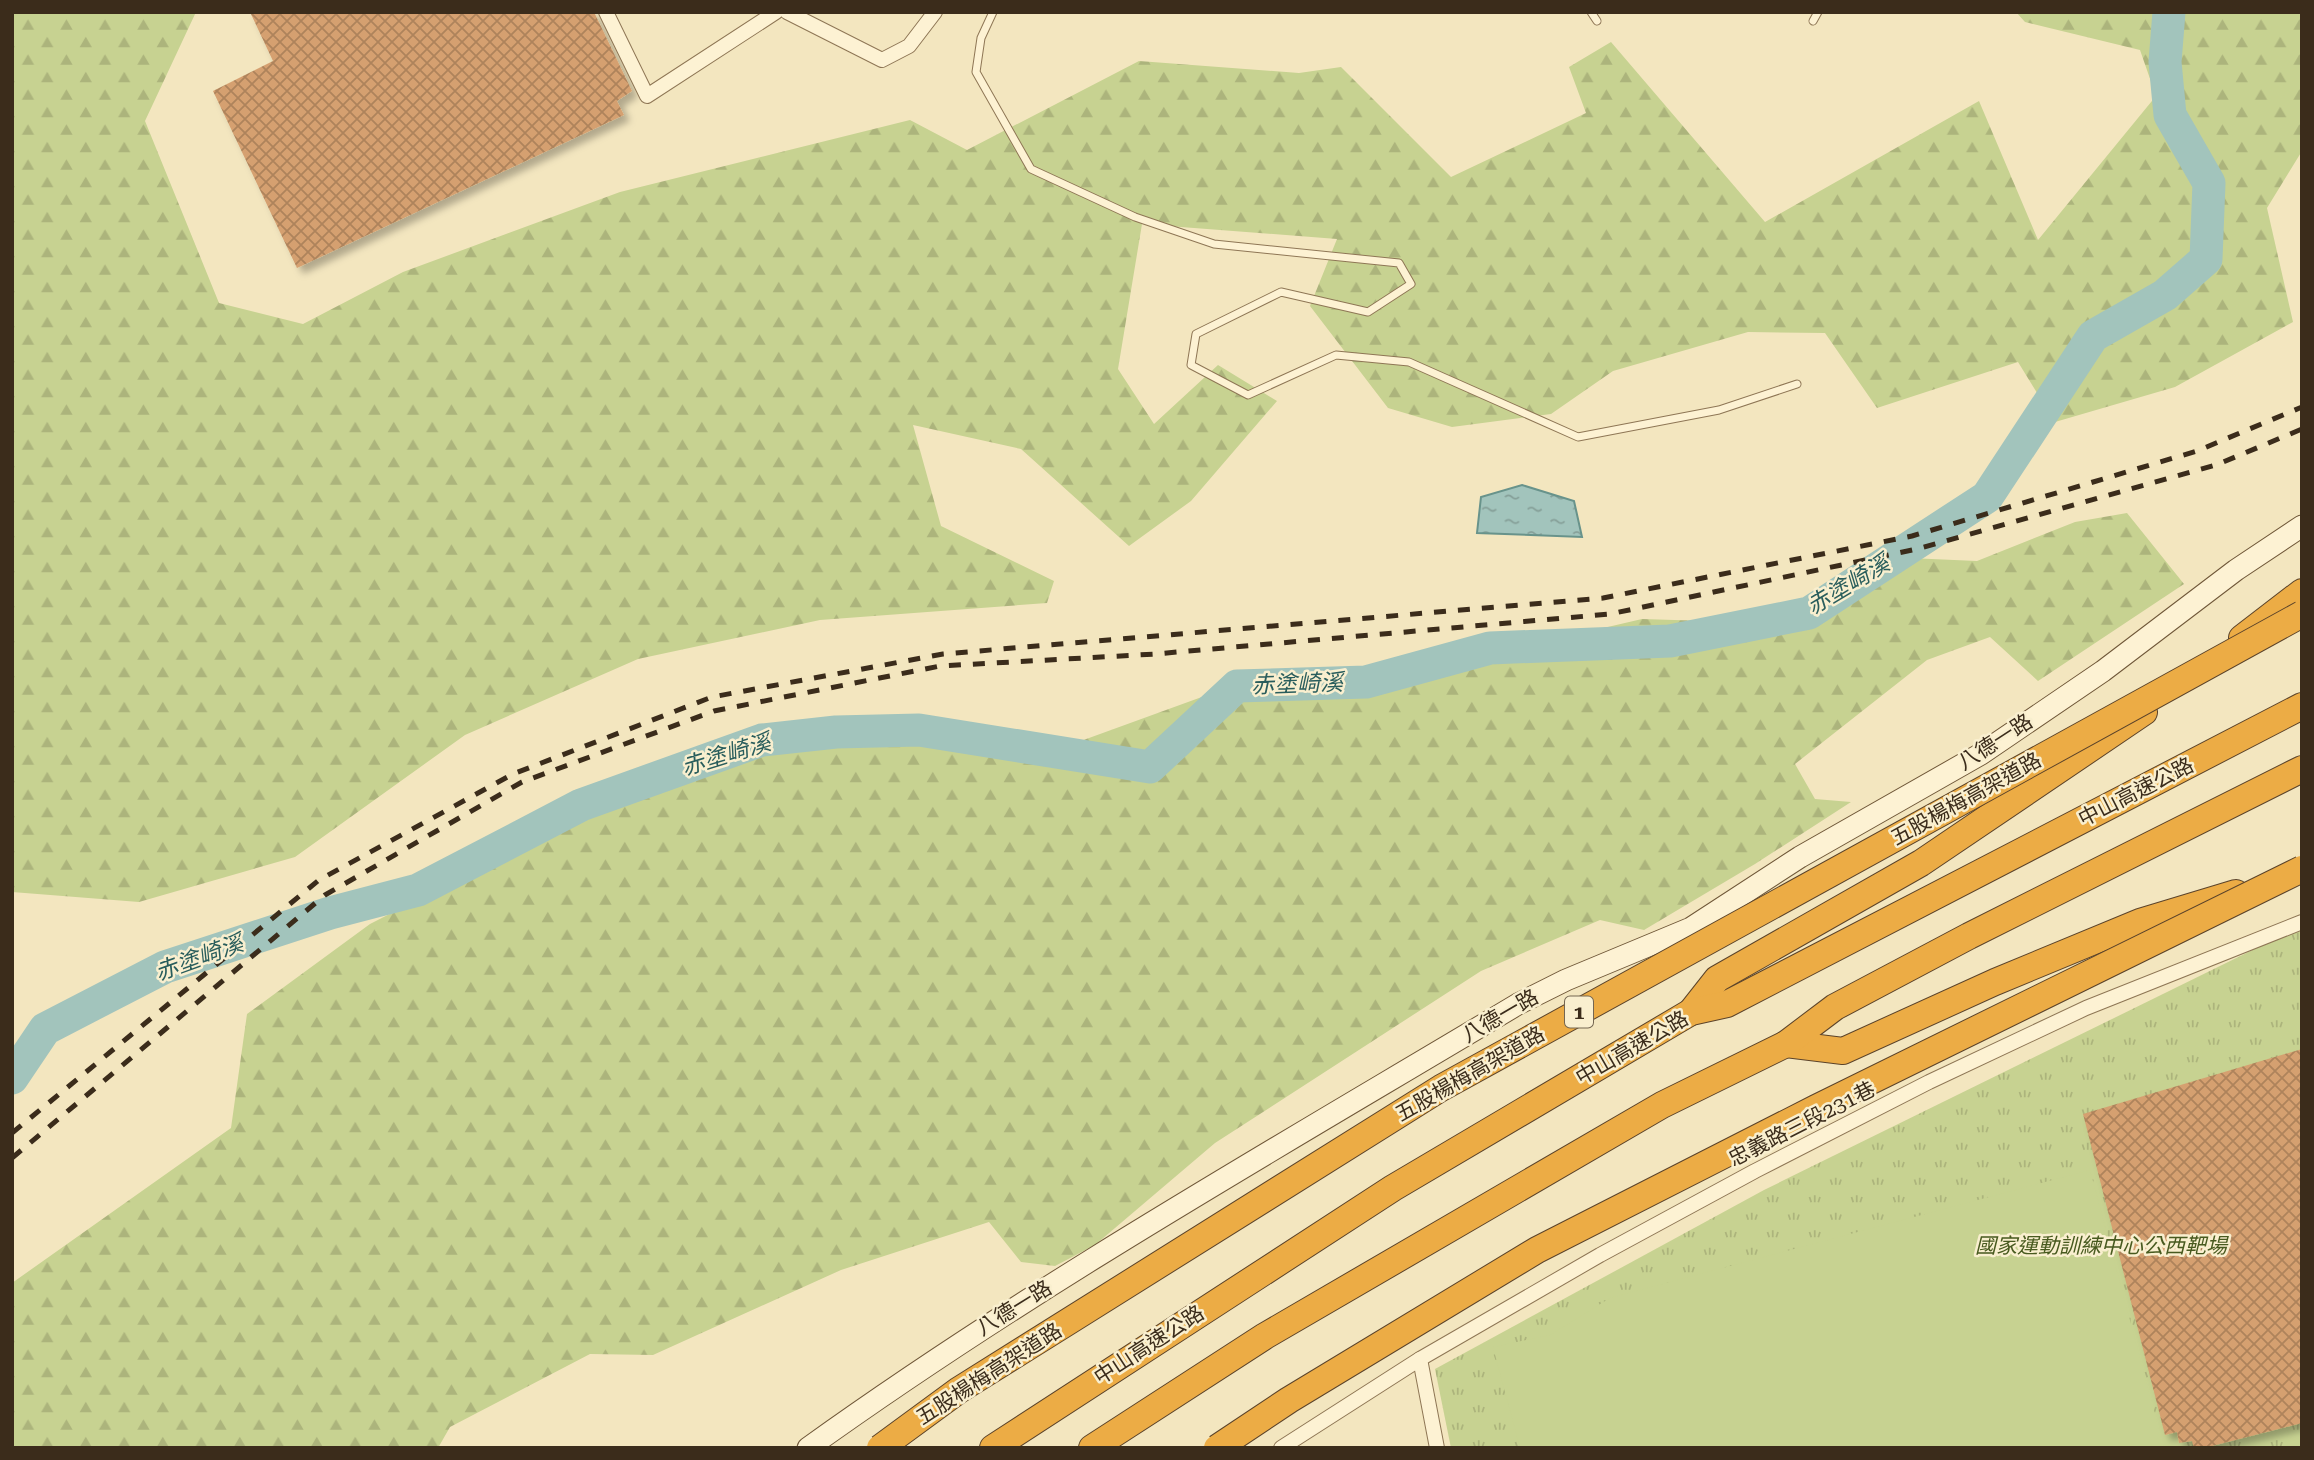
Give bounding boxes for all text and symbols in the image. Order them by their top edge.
water label: 赤塗崎溪 [1802,548,1897,620]
water label: 赤塗崎溪 [1251,669,1346,699]
street label: 八德一路 [1953,709,2037,775]
water label: 赤塗崎溪 [678,728,777,781]
street label: 五股楊梅高架道路 [1887,748,2045,850]
street label: 中山高速公路 [2074,753,2198,831]
water label: 赤塗崎溪 [151,929,250,986]
street label: 八德一路 [1458,985,1542,1047]
road number: 1 [1565,996,1593,1028]
street label: 中山高速公路 [1571,1006,1693,1090]
street label: 五股楊梅高架道路 [1391,1022,1549,1126]
street label: 忠義路三段231巷 [1725,1077,1879,1171]
park label: 國家運動訓練中心公西靶場 [1975,1234,2229,1258]
street label: 八德一路 [972,1276,1056,1340]
street label: 中山高速公路 [1090,1301,1208,1389]
street label: 五股楊梅高架道路 [912,1318,1066,1430]

